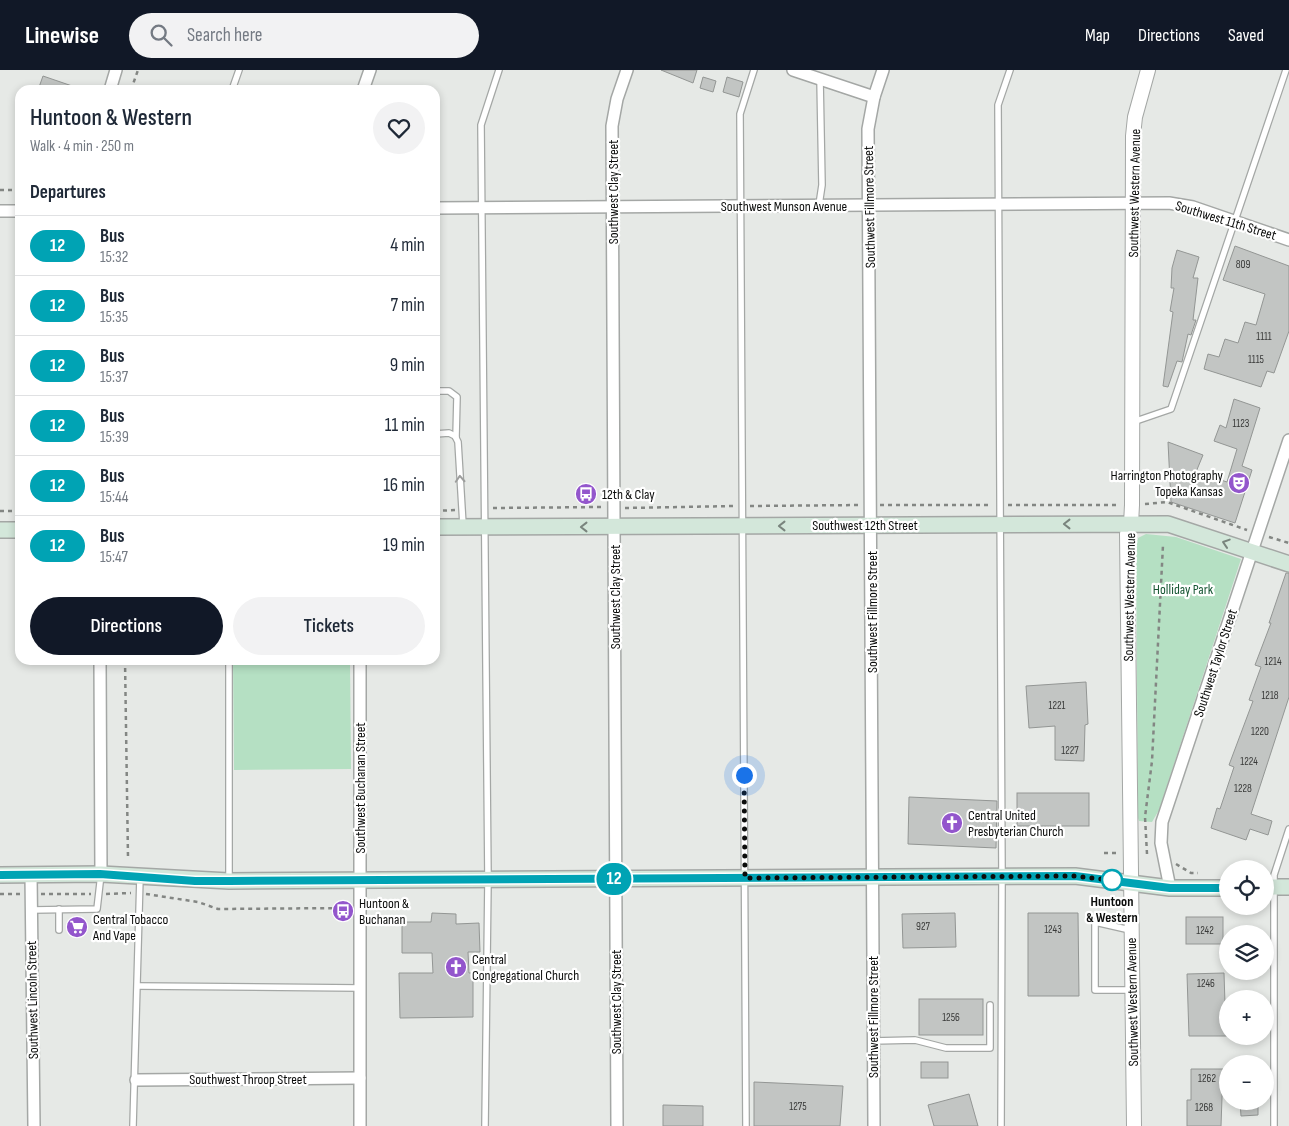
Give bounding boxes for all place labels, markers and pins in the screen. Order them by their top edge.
place label: Harrington Photography Topeka Kansas [1111,467,1224,500]
theatre icon: Harrington Photography Topeka Kansas [1227,471,1251,495]
bus stop icon: 12th & Clay [574,482,598,506]
place label: 12th & Clay [602,486,655,503]
place label: Central United Presbyterian Church [968,807,1064,840]
church icon: Central United Presbyterian Church [940,811,964,835]
marker: Huntoon & Western [1101,869,1123,891]
place label: Huntoon & Western [1086,893,1138,926]
place label: Huntoon & Buchanan [359,895,409,928]
bus stop icon: Huntoon & Buchanan [331,899,355,923]
place label: Central Tobacco And Vape [92,911,169,944]
supermarket icon: Central Tobacco And Vape [65,915,89,939]
place label: Central Congregational Church [472,951,579,984]
church icon: Central Congregational Church [444,955,468,979]

